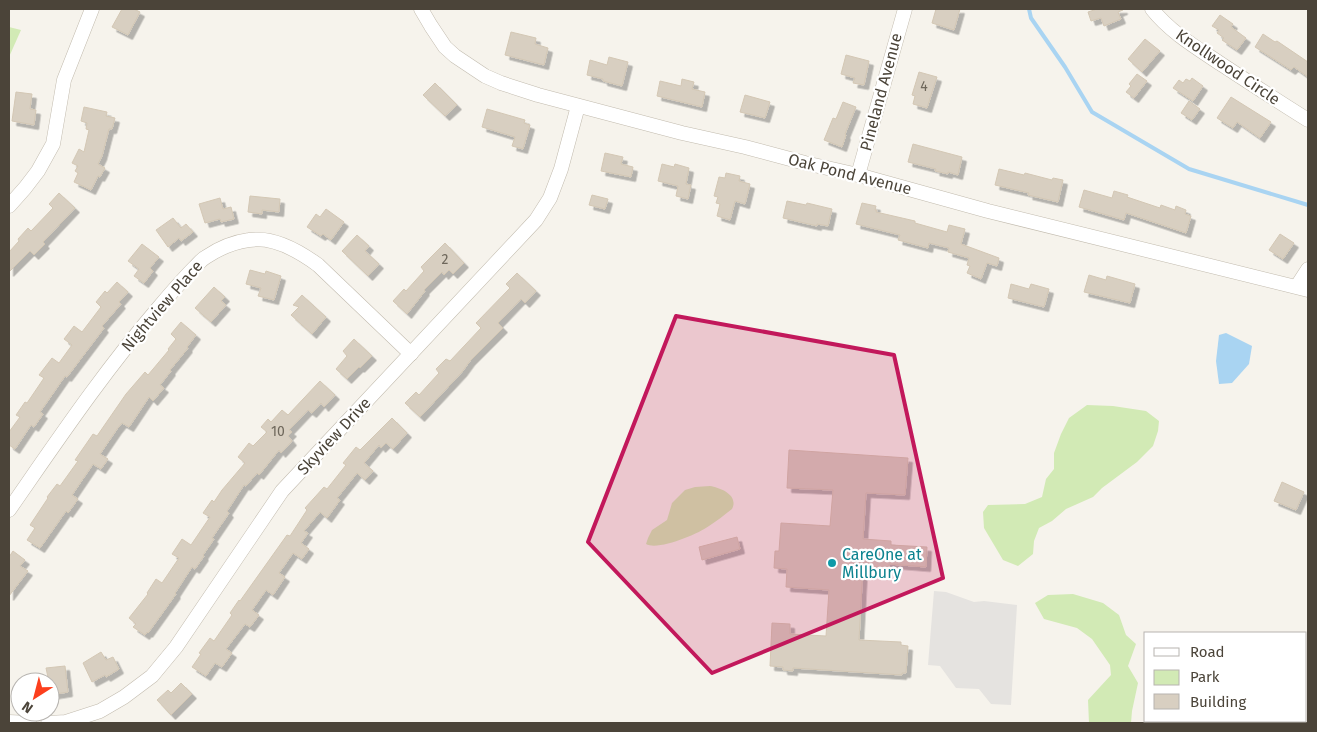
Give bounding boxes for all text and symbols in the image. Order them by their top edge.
street label: Knollwood Circle [1172,25,1284,109]
street label: Pineland Avenue [856,31,906,153]
house number: 4 [920,78,928,95]
street label: Oak Pond Avenue [786,149,914,199]
house number: 2 [442,251,449,268]
street label: Nightview Place [117,257,207,355]
street label: Skyview Drive [293,393,375,479]
house number: 10 [271,423,285,440]
place label: CareOne at Millbury [842,545,922,582]
marker: CareOne at Millbury [826,557,838,569]
legend [1144,632,1307,722]
text: Road [1190,643,1225,661]
text: Park [1190,668,1220,686]
north arrow [10,672,60,722]
text: Building [1190,693,1246,711]
text: N [19,698,36,717]

